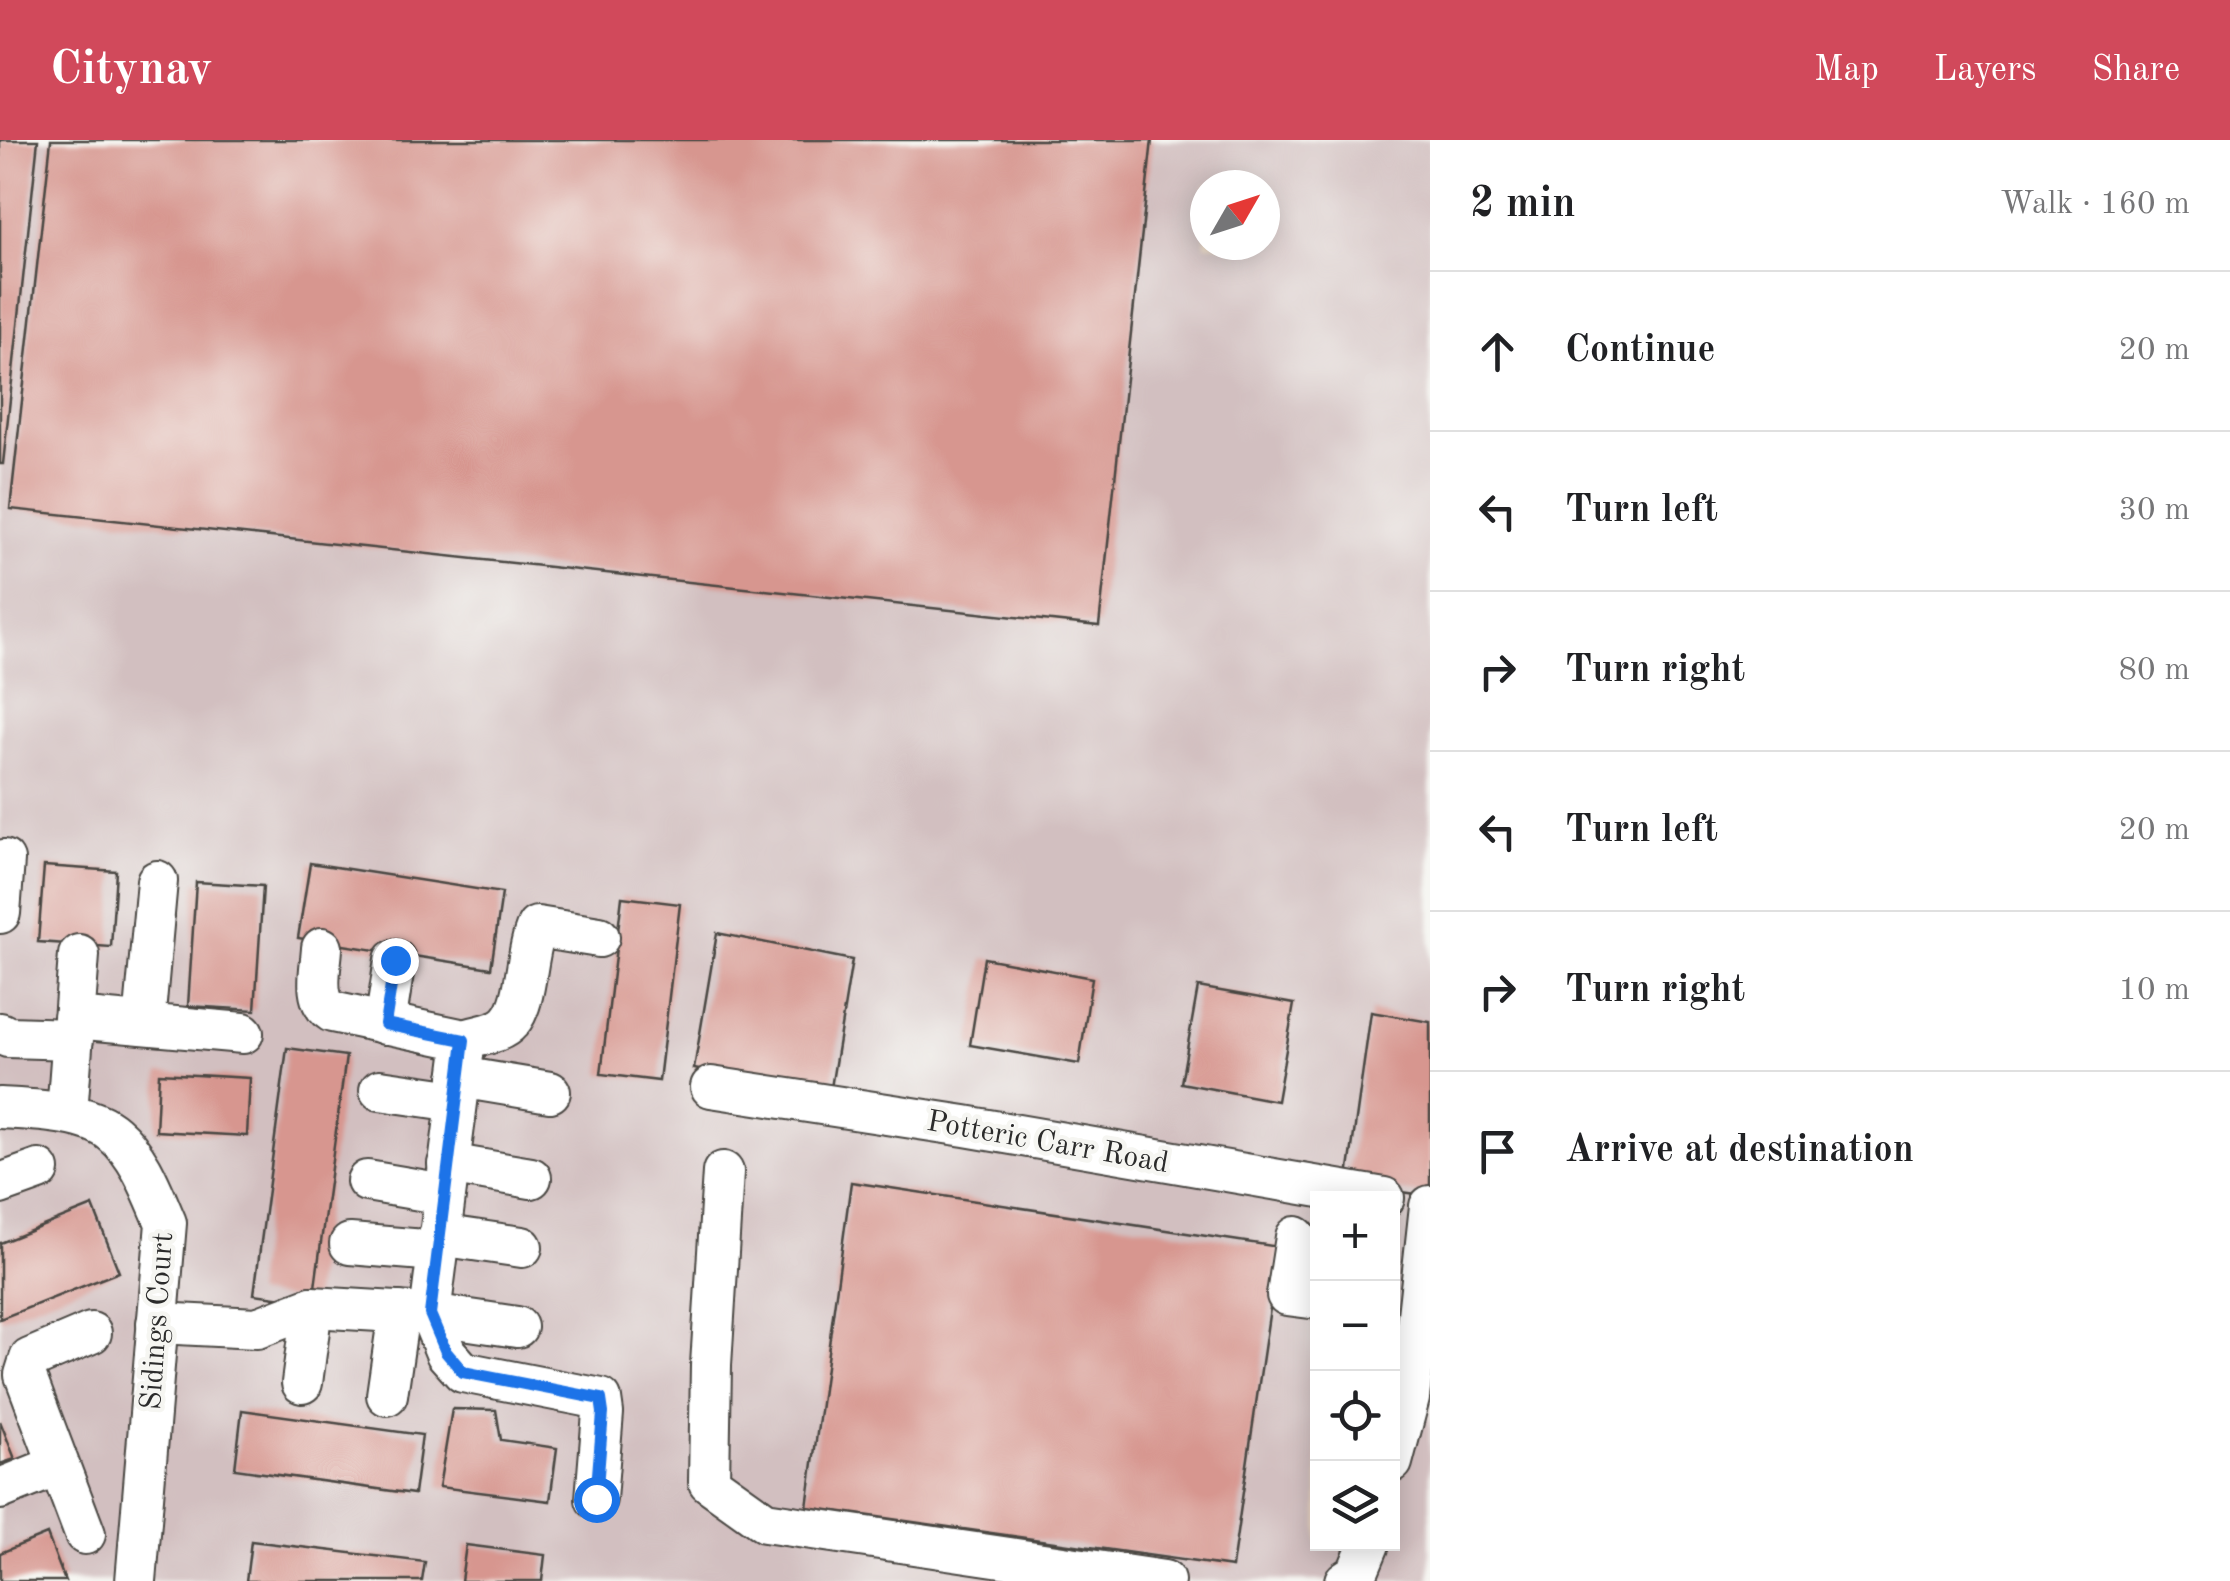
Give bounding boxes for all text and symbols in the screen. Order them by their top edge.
text: Citynav [50,46,213,94]
text: Map [1814,53,1879,88]
text: Layers [1934,53,2037,88]
text: Share [2092,53,2180,88]
north arrow [1190,170,1280,260]
text: 2 min [1470,184,1576,226]
text: Walk · 160 m [2000,189,2190,221]
icon: ahead [1470,324,1525,379]
text: Continue [1565,332,1715,370]
text: 20 m [2119,335,2190,367]
icon: left [1470,484,1525,539]
text: Turn left [1565,492,1718,530]
text: 30 m [2119,495,2190,527]
icon: right [1470,644,1525,699]
text: Turn right [1565,652,1745,690]
text: 80 m [2119,655,2190,687]
icon: left [1470,804,1525,859]
text: Turn left [1565,812,1718,850]
text: 20 m [2119,815,2190,847]
route end [373,938,419,984]
icon: right [1470,964,1525,1019]
text: Turn right [1565,972,1745,1010]
text: 10 m [2119,975,2190,1007]
street label: Potteric Carr Road [924,1107,1171,1179]
icon: arrive [1470,1124,1525,1179]
text: Arrive at destination [1565,1132,1914,1170]
map controls [1310,1191,1400,1551]
button: + [1310,1191,1400,1281]
street label: Sidings Court [137,1231,179,1411]
button: − [1310,1281,1400,1371]
button: locate [1310,1371,1400,1461]
button: layers [1310,1461,1400,1551]
route start [574,1477,620,1523]

